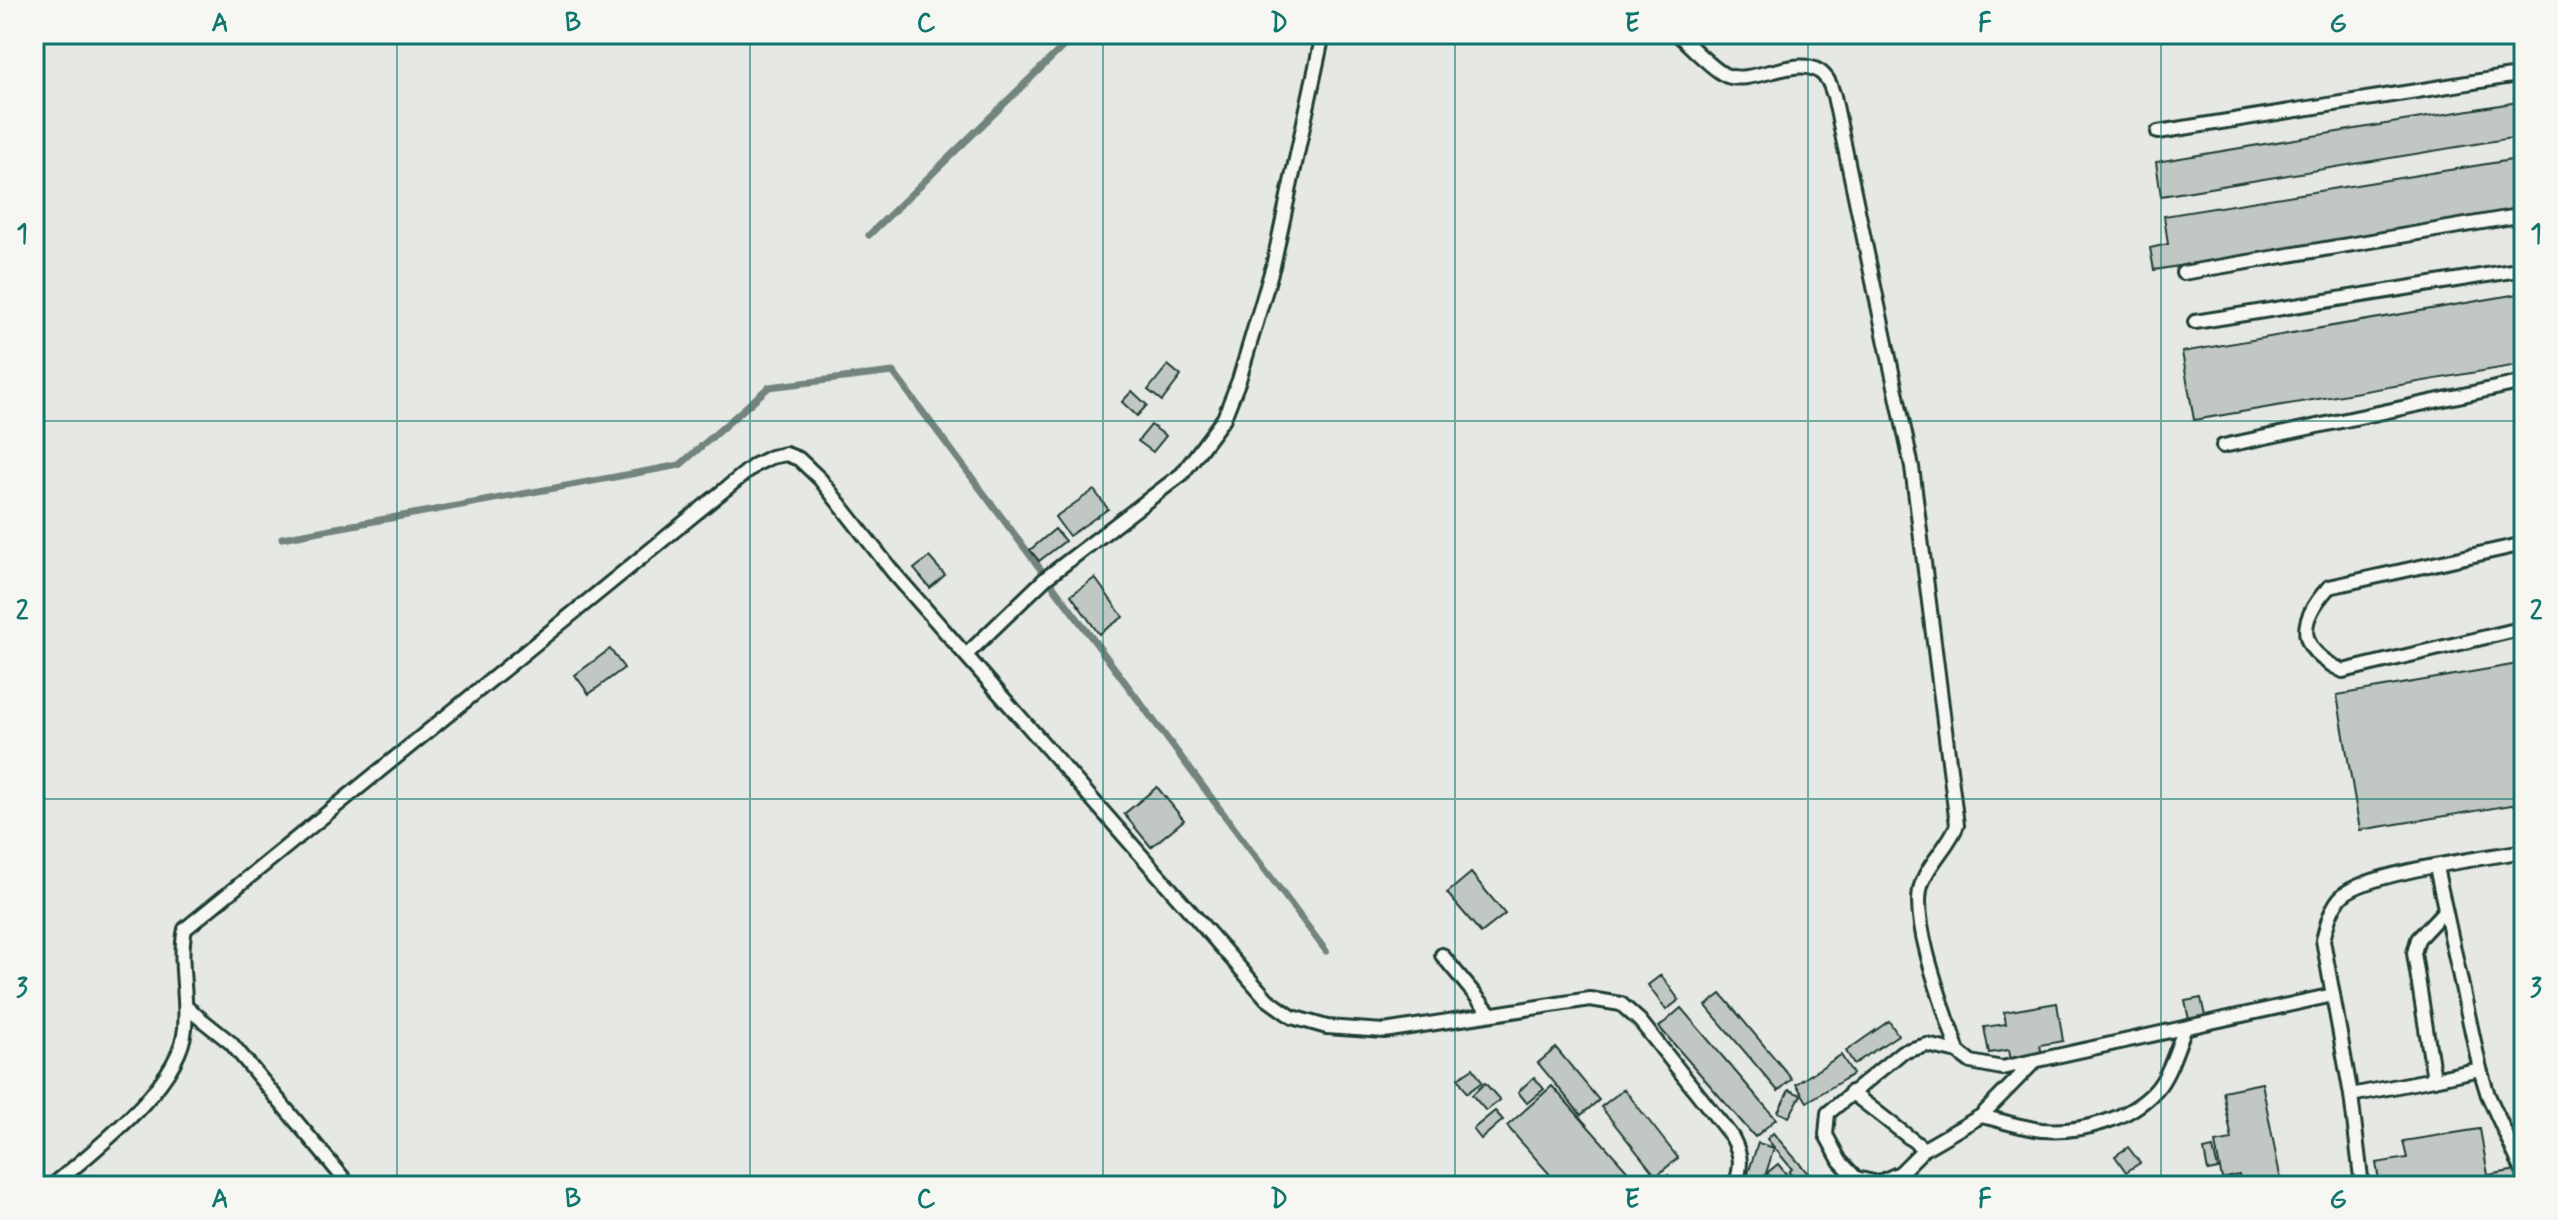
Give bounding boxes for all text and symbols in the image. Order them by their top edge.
text: A [211,7,229,41]
text: B [565,7,581,41]
text: C [917,7,936,41]
text: D [1270,7,1288,41]
text: E [1624,7,1640,41]
text: F [1978,7,1992,41]
text: G [2329,7,2347,41]
text: 1 [16,218,28,252]
text: 1 [2530,218,2542,252]
text: 2 [16,595,29,629]
text: 2 [2530,595,2543,629]
text: 3 [16,972,28,1006]
text: 3 [2530,972,2542,1006]
text: A [211,1183,229,1217]
text: B [565,1183,581,1217]
text: C [917,1183,936,1217]
text: D [1270,1183,1288,1217]
text: E [1624,1183,1640,1217]
text: F [1978,1183,1992,1217]
text: G [2329,1183,2347,1217]

